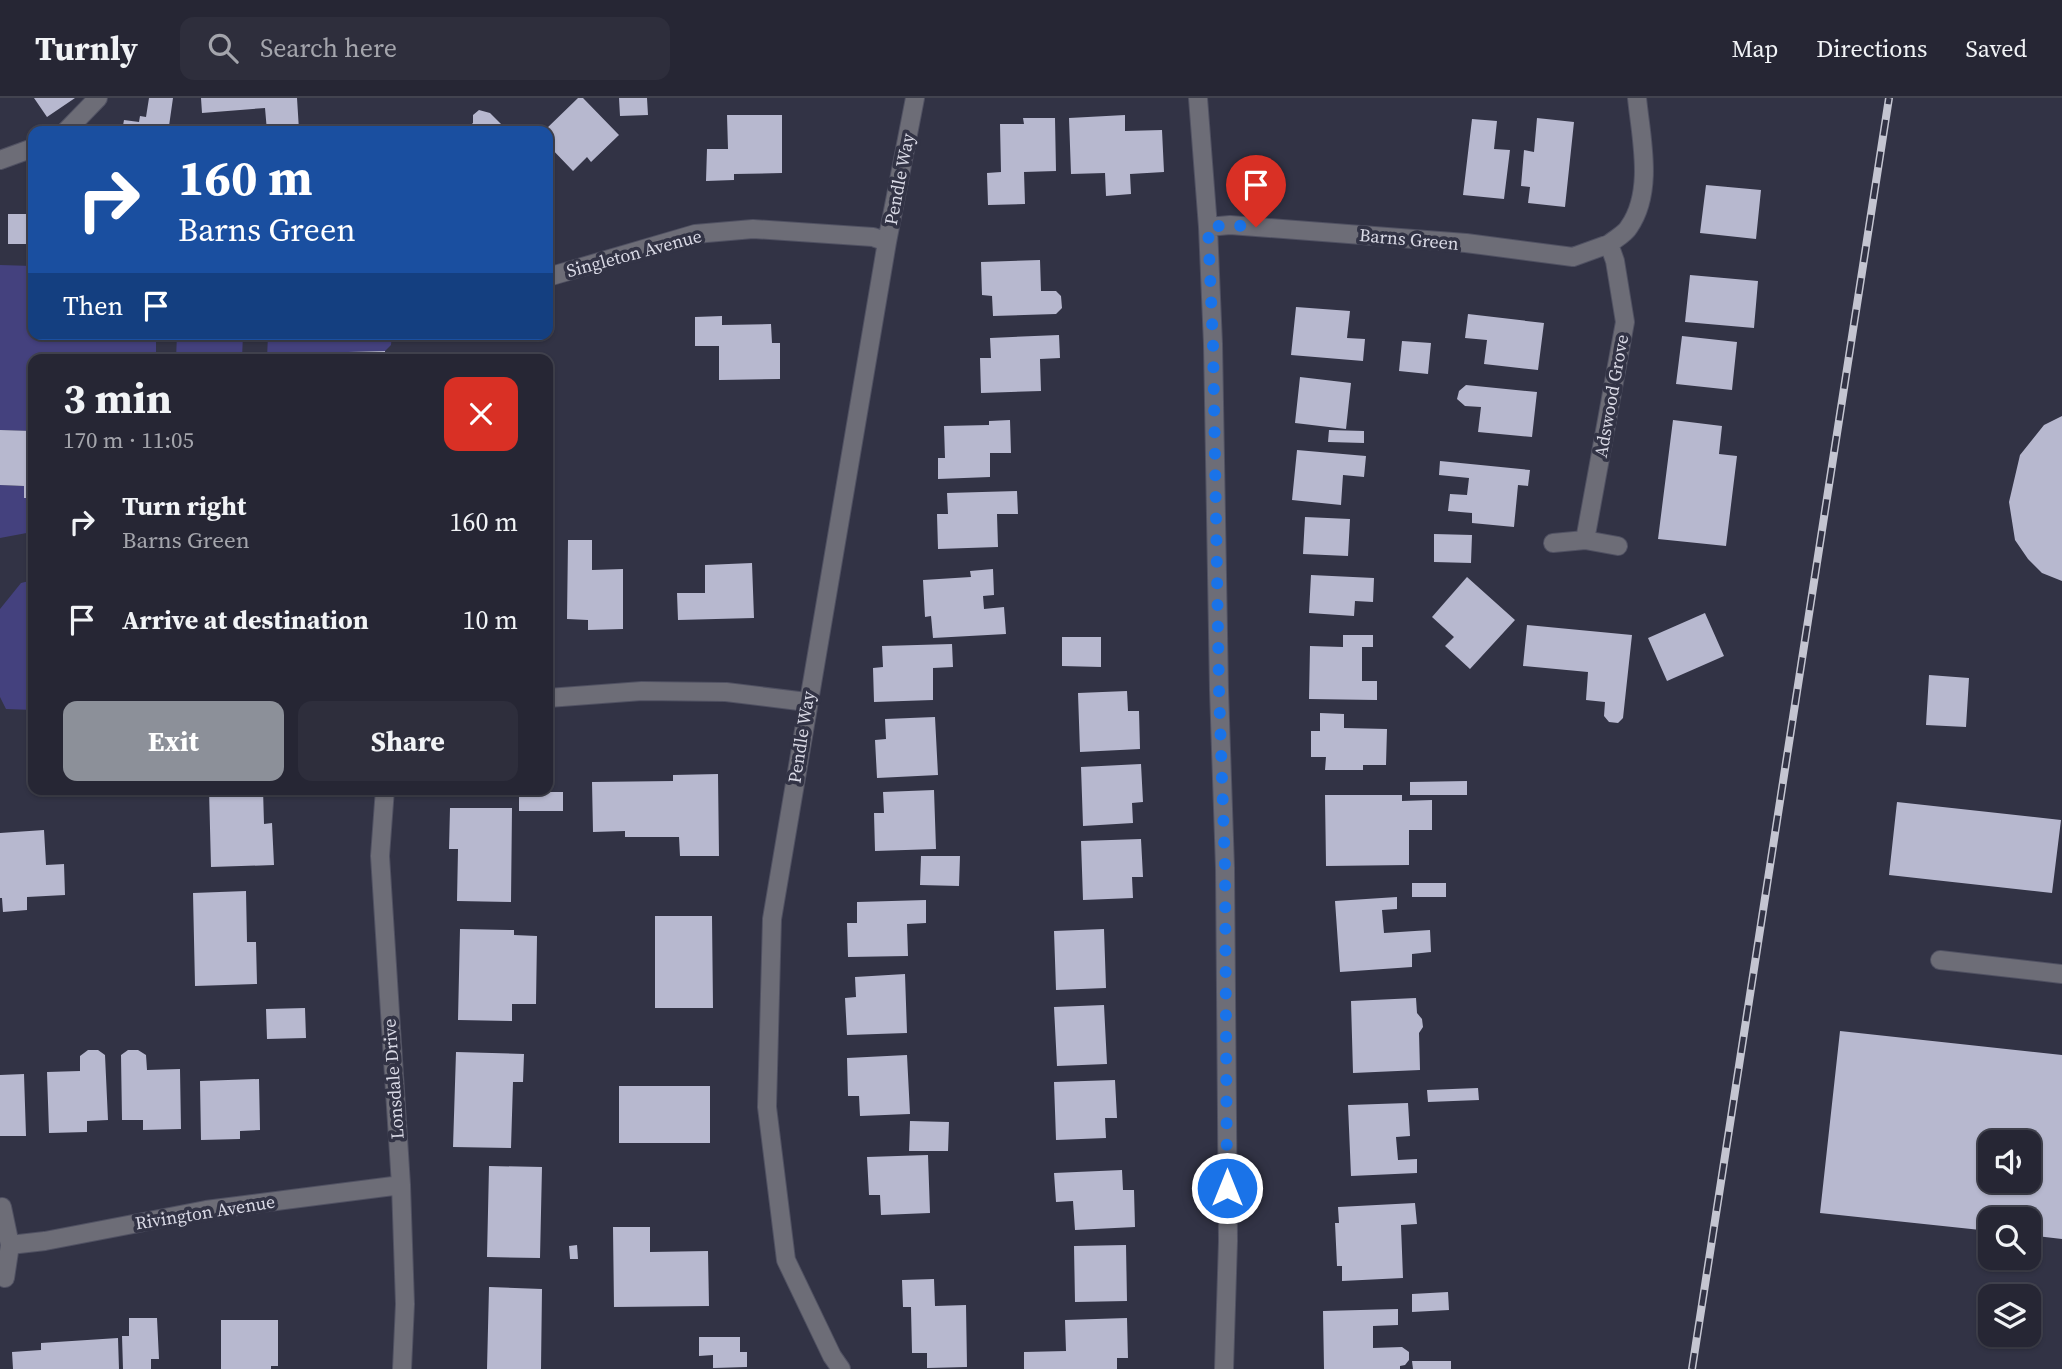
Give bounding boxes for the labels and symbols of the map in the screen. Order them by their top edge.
street label: Pendle Way [878,130,920,227]
pin [1226,155,1286,227]
street label: Barns Green [1358,222,1460,256]
street label: Singleton Avenue [564,223,704,283]
street label: Adswood Grove [1588,332,1634,460]
street label: Pendle Way [781,688,821,785]
street label: Lonsdale Drive [376,1018,410,1140]
position arrow [1190,1151,1264,1225]
street label: Rivington Avenue [133,1189,277,1235]

